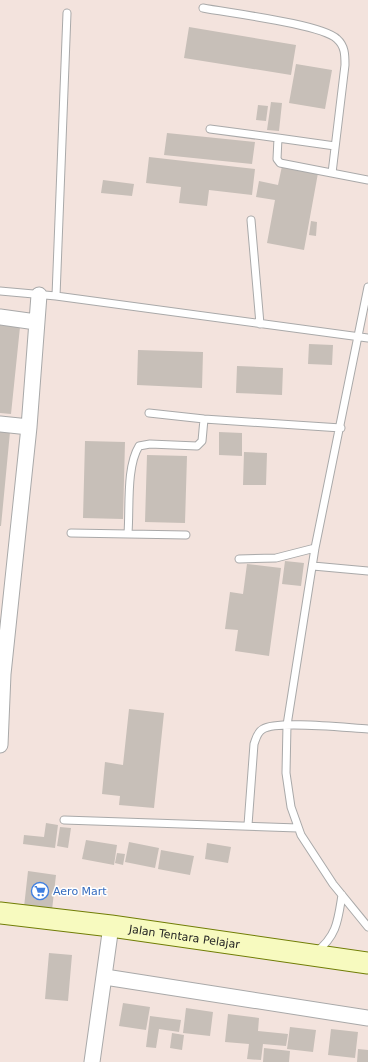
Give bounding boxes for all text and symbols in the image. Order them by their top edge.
supermarket icon: Aero Mart [30,881,50,901]
place label: Aero Mart [53,885,107,898]
street label: Jalan Tentara Pelajar [127,922,241,951]

